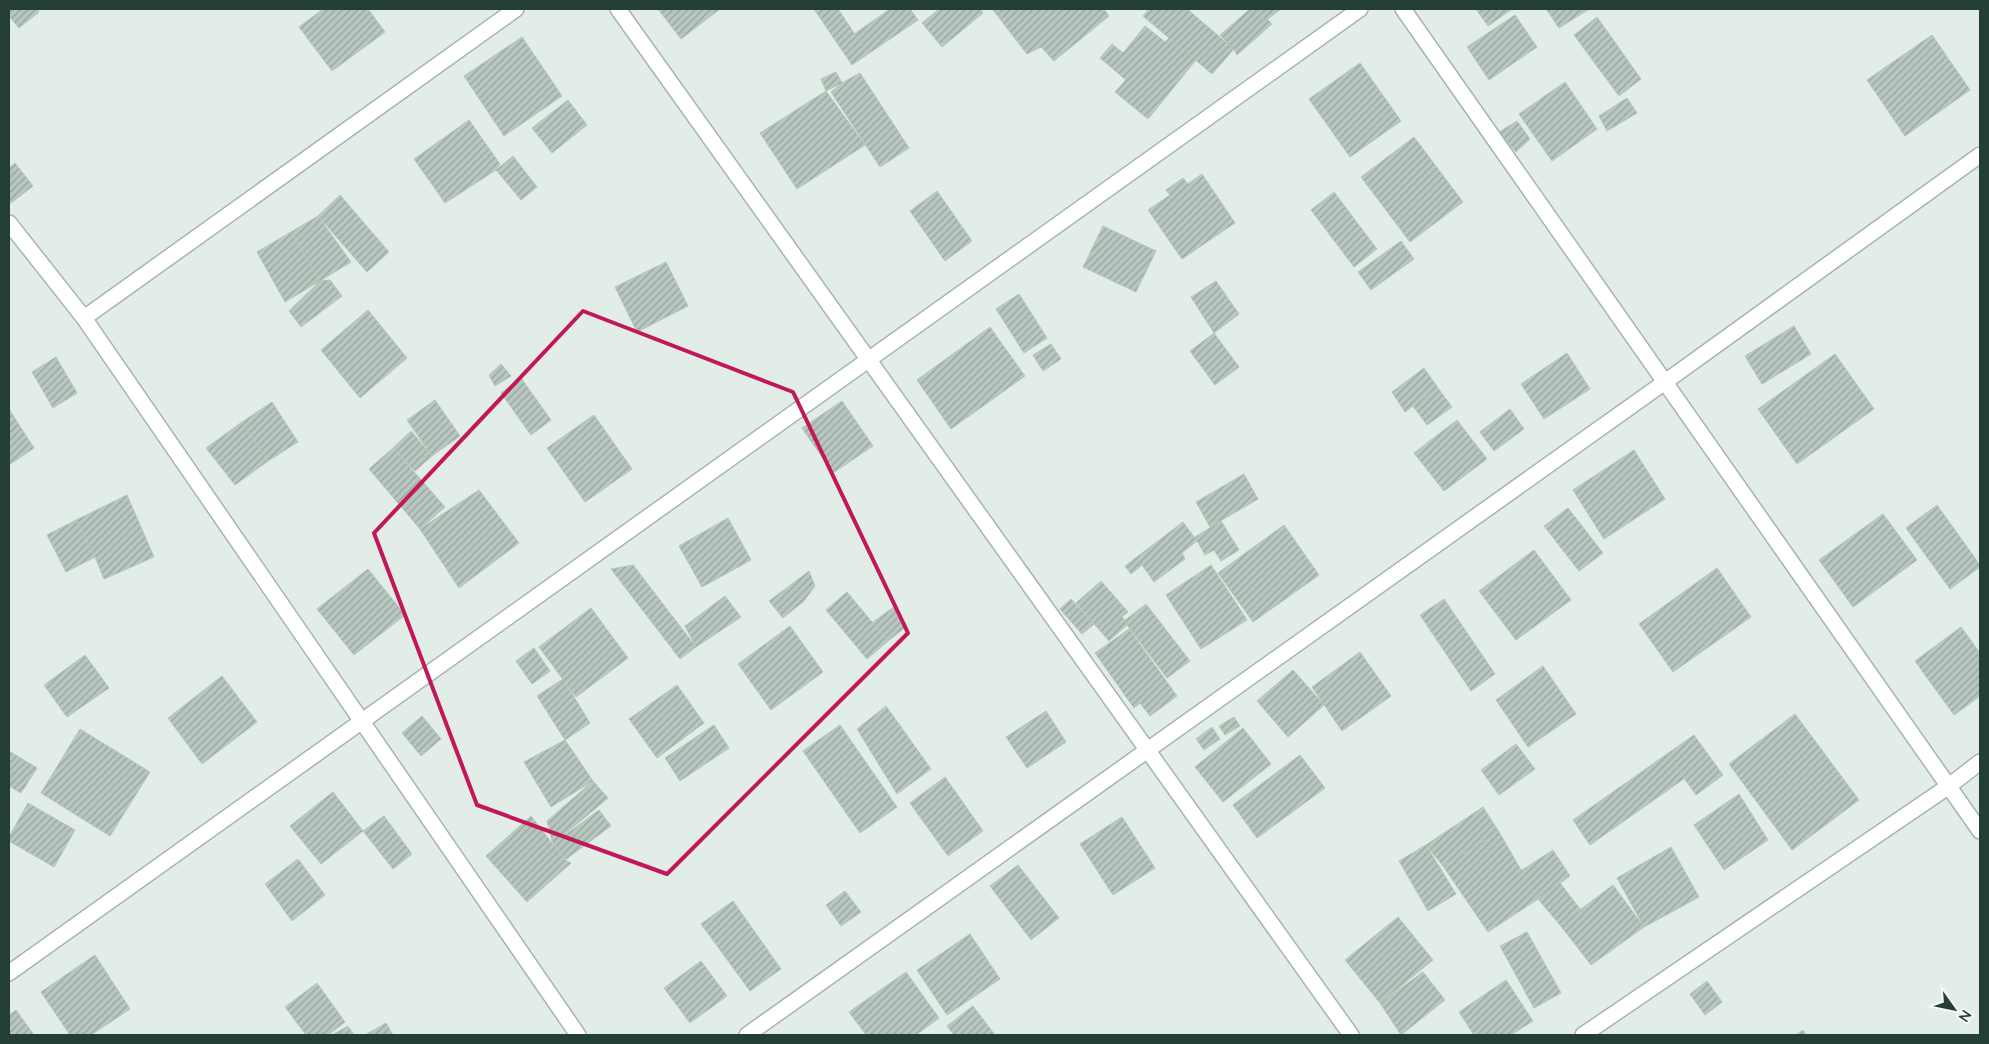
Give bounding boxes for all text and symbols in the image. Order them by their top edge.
north arrow [1929,984,1979,1034]
text: N [1955,1007,1975,1026]

